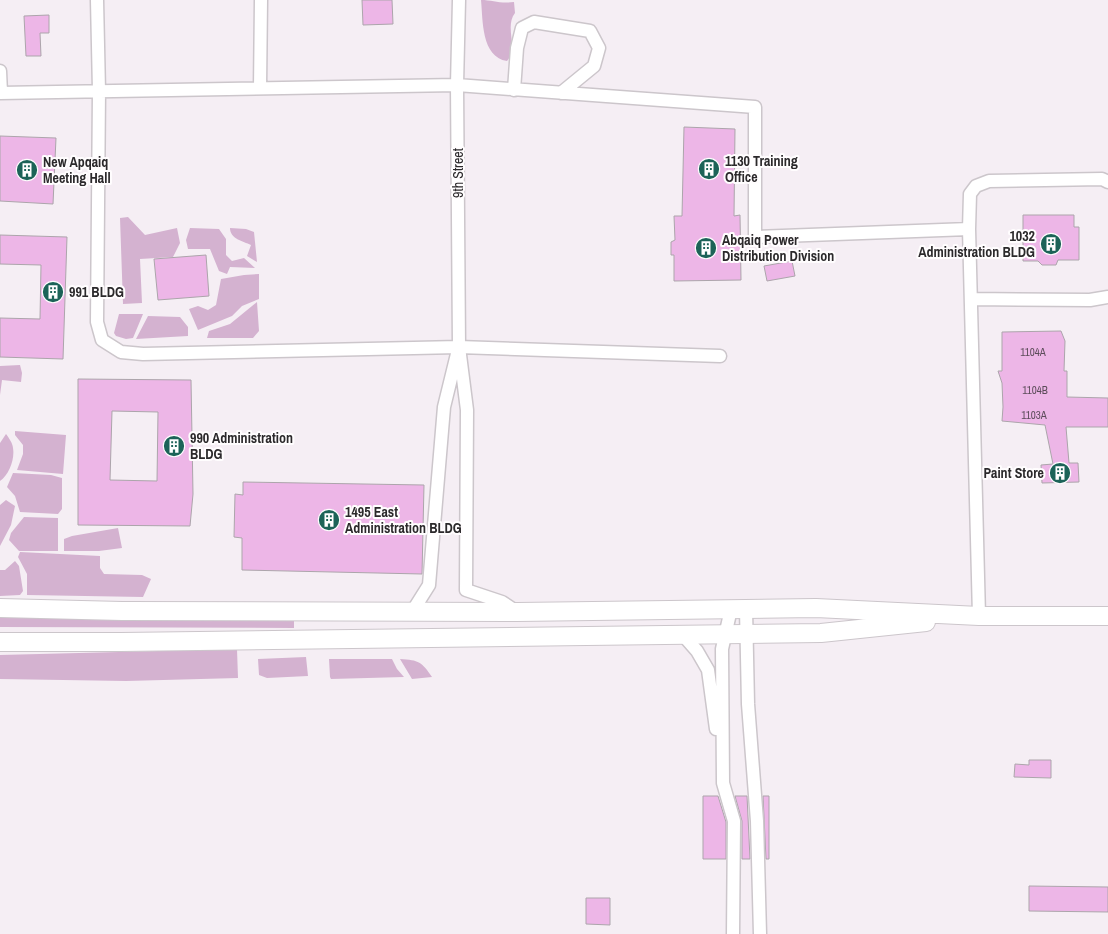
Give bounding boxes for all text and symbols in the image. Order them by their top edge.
street label: 9th Street [449,148,467,198]
place label: 1130 Training Office [725,152,798,186]
place label: New Apqaiq Meeting Hall [43,153,111,187]
building icon: 1130 Training Office [697,157,721,181]
building icon: New Apqaiq Meeting Hall [15,158,39,182]
place label: 1032 Administration BLDG [918,227,1035,261]
place label: Abqaiq Power Distribution Division [722,231,834,265]
building icon: 1032 Administration BLDG [1039,232,1063,256]
building icon: Abqaiq Power Distribution Division [694,236,718,260]
building icon: 991 BLDG [41,280,65,304]
place label: 991 BLDG [69,283,124,301]
house number: 1104A [1020,345,1047,359]
house number: 1104B [1022,383,1048,397]
house number: 1103A [1021,408,1048,422]
place label: 990 Administration BLDG [190,429,293,463]
building icon: 990 Administration BLDG [162,434,186,458]
building icon: Paint Store [1048,461,1072,485]
place label: Paint Store [983,464,1044,482]
place label: 1495 East Administration BLDG [345,503,462,537]
building icon: 1495 East Administration BLDG [317,508,341,532]

